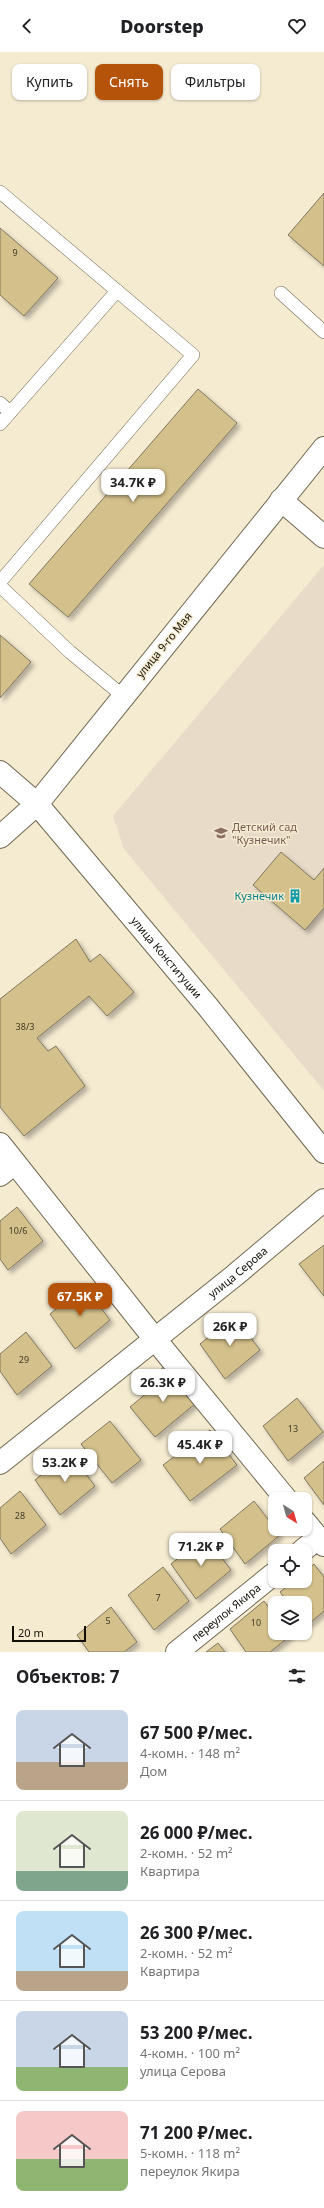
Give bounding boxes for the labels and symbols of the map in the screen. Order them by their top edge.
house number: 9 [12,246,18,259]
pin: 34.7K ₽ [96,469,170,503]
street label: улица 9-го Мая [132,609,195,681]
place label: Детский сад "Кузнечик" [232,819,297,847]
school or university icon: Детский сад "Кузнечик" [213,825,229,841]
place label: Кузнечик [234,888,284,903]
building icon: Кузнечик [287,888,303,904]
street label: улица Конституции [128,913,205,1001]
house number: 38/3 [16,1020,34,1033]
house number: 10/6 [9,1224,27,1237]
street label: улица Серова [205,1243,271,1301]
pin: 67.5K ₽ [43,1283,117,1317]
pin: 26K ₽ [202,1313,258,1347]
house number: 29 [19,1353,29,1366]
pin: 26.3K ₽ [126,1369,200,1403]
house number: 13 [288,1422,298,1435]
pin: 45.4K ₽ [163,1431,237,1465]
pin: 53.2K ₽ [28,1449,102,1483]
north arrow [268,1492,312,1536]
house number: 28 [15,1509,25,1522]
pin: 71.2K ₽ [164,1533,238,1567]
street label: переулок Якира [188,1580,263,1644]
house number: 7 [155,1591,161,1604]
house number: 5 [105,1614,111,1627]
house number: 10 [251,1616,261,1629]
scale bar [12,1624,86,1643]

